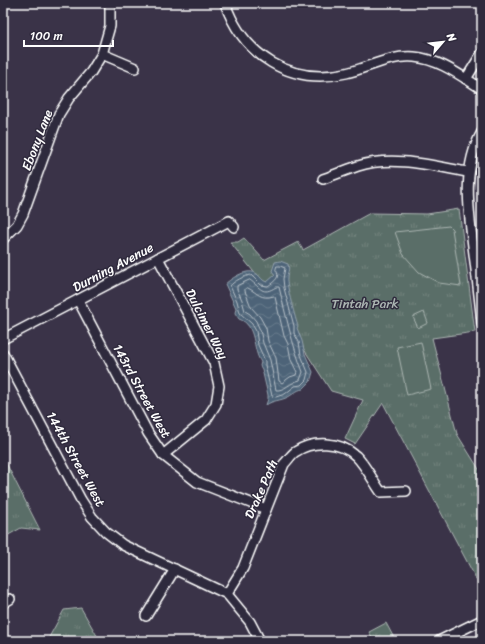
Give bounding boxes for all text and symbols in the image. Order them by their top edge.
scale bar [24,22,113,48]
north arrow [423,22,463,62]
text: 100 m [30,25,63,47]
text: N [441,29,462,46]
street label: Ebony Lane [15,106,59,174]
street label: Durning Avenue [68,236,158,298]
street label: Dulcimer Way [179,285,235,364]
park label: Tintah Park [332,292,399,315]
street label: 143rd Street West [107,340,178,443]
street label: 144th Street West [40,407,112,511]
street label: Drake Path [238,455,284,522]

